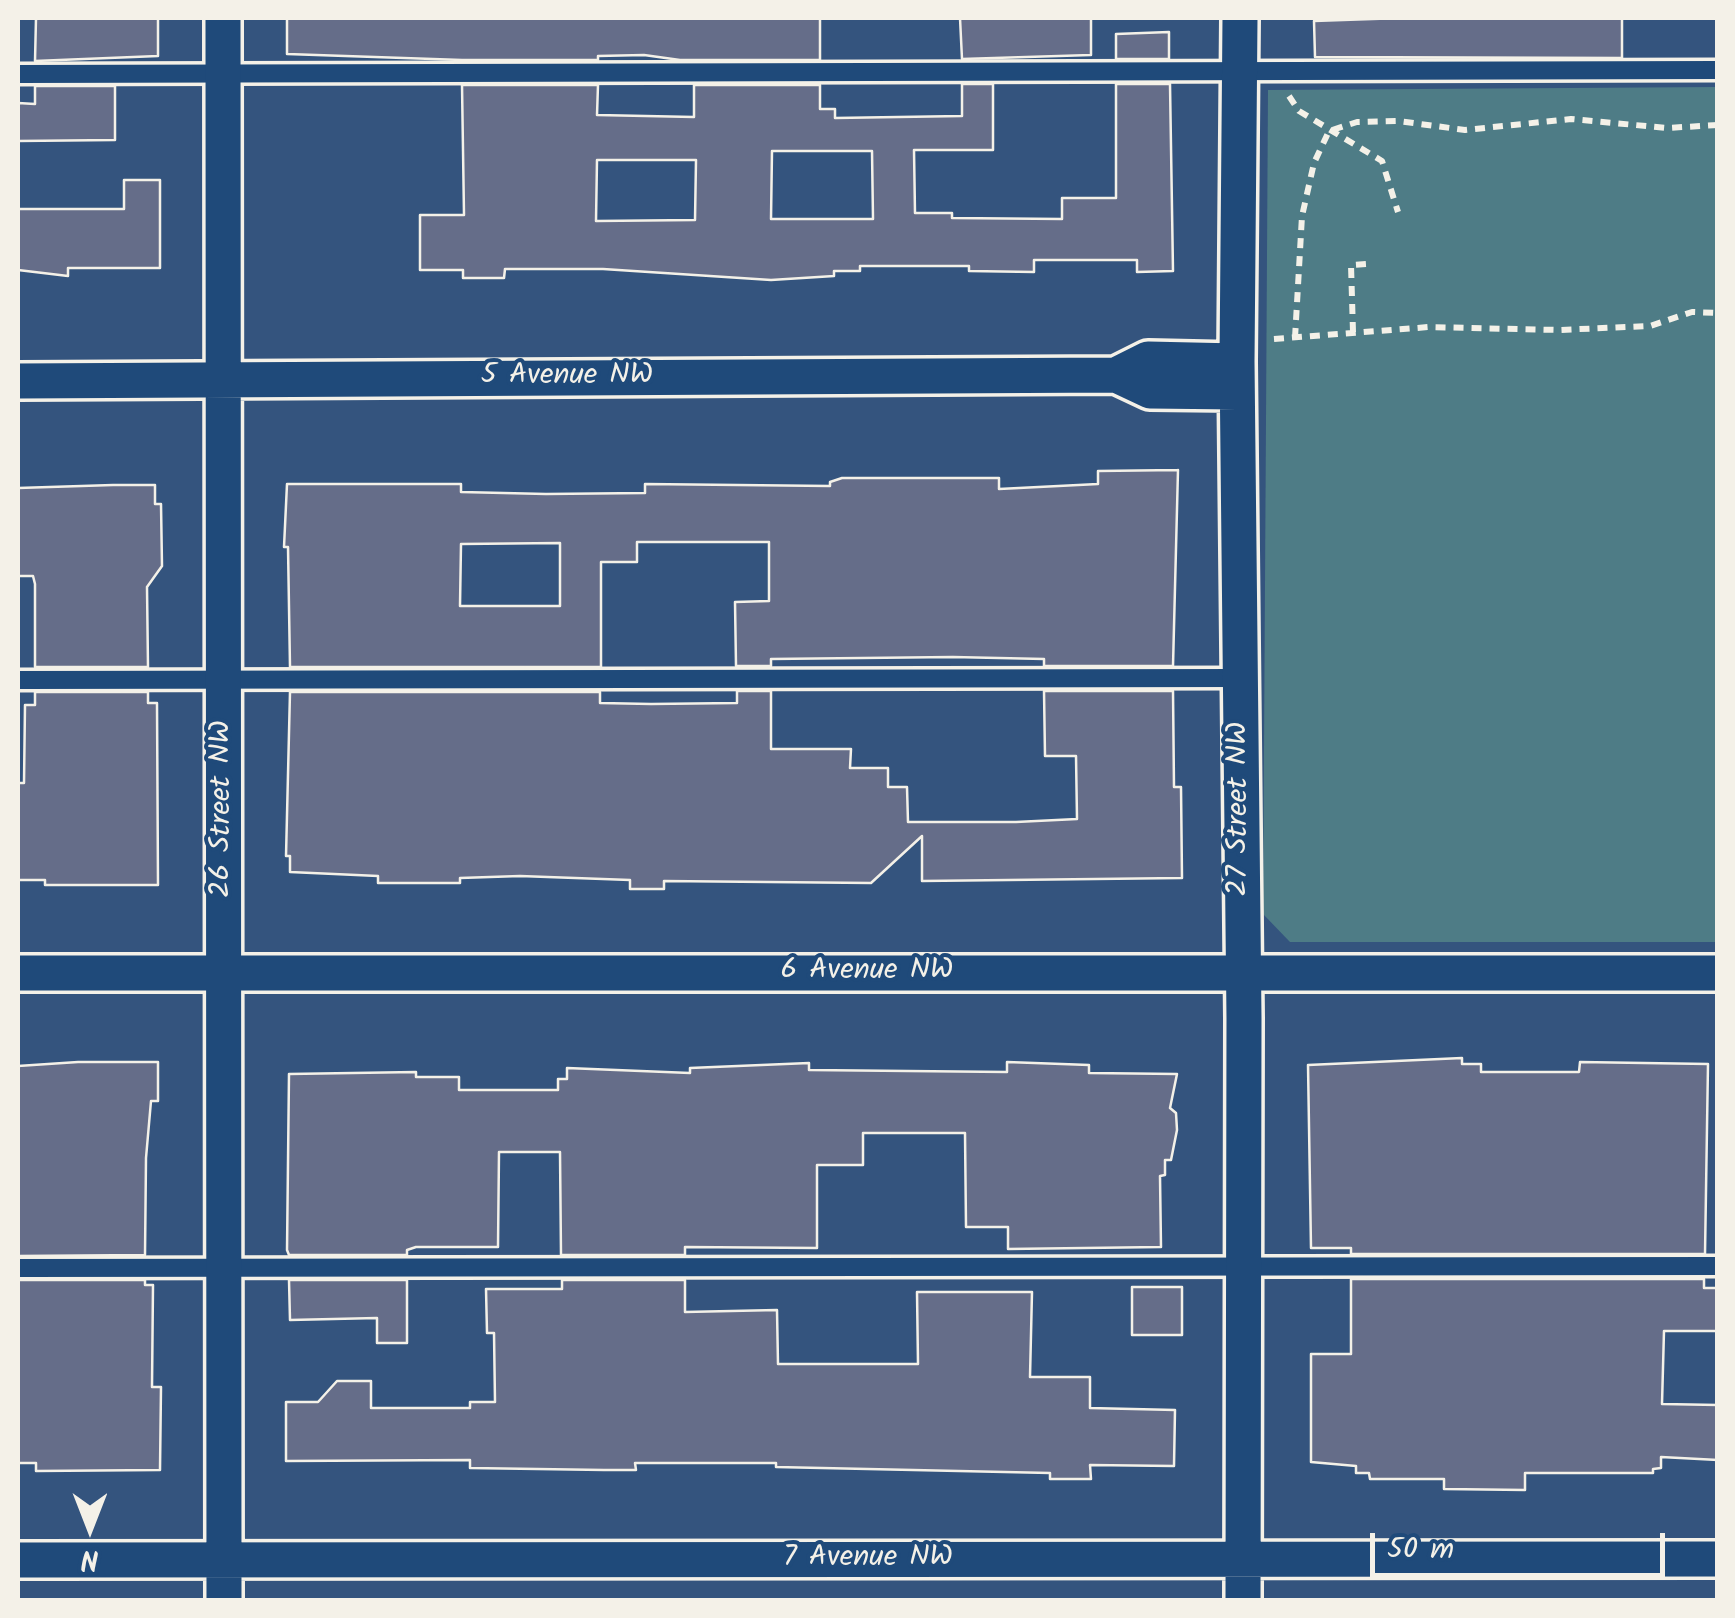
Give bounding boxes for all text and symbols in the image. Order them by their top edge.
street label: 5 Avenue NW [481,360,653,396]
street label: 26 Street NW [206,720,242,898]
street label: 27 Street NW [1223,721,1259,897]
street label: 6 Avenue NW [781,955,953,991]
north arrow [40,1478,140,1578]
scale bar [1375,1513,1670,1575]
text: 50 m [1387,1526,1454,1574]
text: N [81,1536,99,1581]
street label: 7 Avenue NW [783,1542,953,1578]

